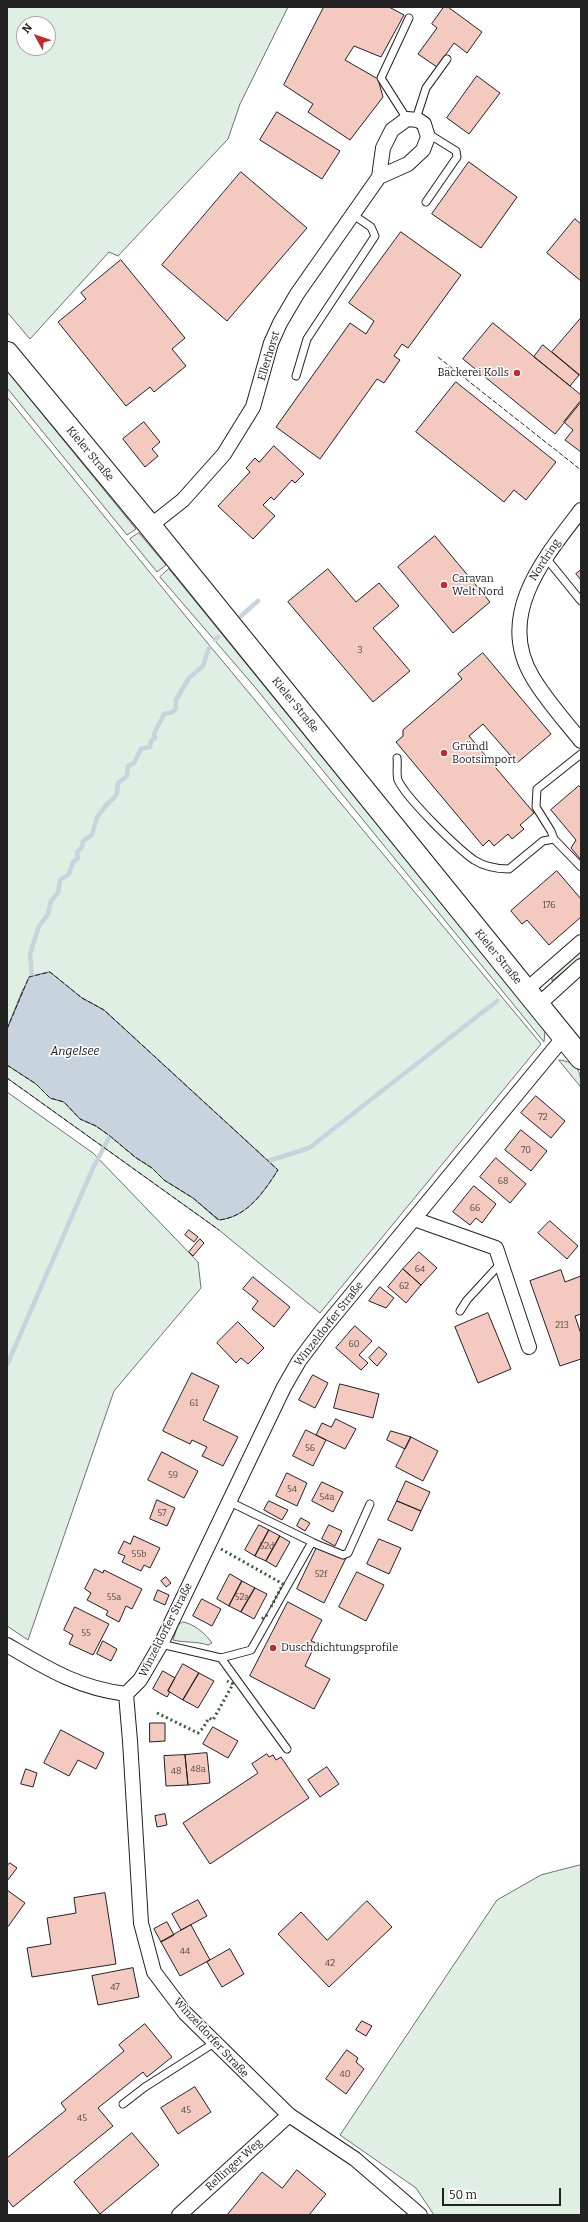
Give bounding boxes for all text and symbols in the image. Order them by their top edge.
north arrow [16,16,56,56]
text: N [19,21,35,36]
street label: Ellerhorst [255,330,283,382]
place label: Bäckerei Kolls [437,366,509,380]
marker: Bäckerei Kolls [512,368,522,378]
street label: Kieler Straße [63,424,117,484]
street label: Nordring [527,537,563,583]
place label: Caravan Welt Nord [452,572,504,598]
marker: Caravan Welt Nord [439,580,449,590]
house number: 3 [357,645,363,655]
street label: Kieler Straße [269,675,321,735]
place label: Gründl Bootsimport [452,740,516,766]
marker: Gründl Bootsimport [439,748,449,758]
house number: 176 [542,900,556,910]
street label: Kieler Straße [472,927,524,987]
water label: Angelsee [51,1045,99,1059]
house number: 72 [538,1112,548,1122]
house number: 70 [521,1145,531,1155]
house number: 68 [498,1176,508,1186]
house number: 66 [470,1203,480,1213]
house number: 64 [415,1264,425,1274]
street label: Winzeldorfer Straße [292,1279,366,1369]
house number: 62 [399,1281,409,1291]
house number: 213 [555,1320,569,1330]
house number: 60 [348,1339,360,1349]
house number: 61 [190,1398,198,1408]
house number: 56 [305,1443,315,1453]
house number: 59 [168,1470,178,1480]
house number: 54 [287,1484,297,1494]
house number: 54a [320,1492,334,1502]
house number: 57 [157,1508,167,1518]
house number: 52d [260,1541,274,1551]
house number: 55b [132,1549,146,1559]
house number: 52f [315,1569,327,1579]
street label: Winzeldorfer Straße [137,1581,195,1679]
house number: 55a [107,1592,121,1602]
house number: 52a [235,1592,249,1602]
house number: 55 [81,1628,91,1638]
place label: Duschdichtungsprofile [281,1641,398,1655]
marker: Duschdichtungsprofile [268,1643,278,1653]
house number: 48a [190,1764,206,1774]
house number: 48 [171,1766,181,1776]
house number: 44 [180,1946,190,1956]
house number: 42 [325,1958,335,1968]
house number: 47 [110,1982,120,1992]
street label: Winzeldorfer Straße [171,1996,251,2080]
house number: 40 [339,2069,351,2079]
house number: 45 [181,2105,191,2115]
house number: 45 [77,2113,87,2123]
street label: Rellinger Weg [203,2136,265,2194]
scale bar [444,2180,563,2206]
text: 50 m [449,2188,477,2202]

